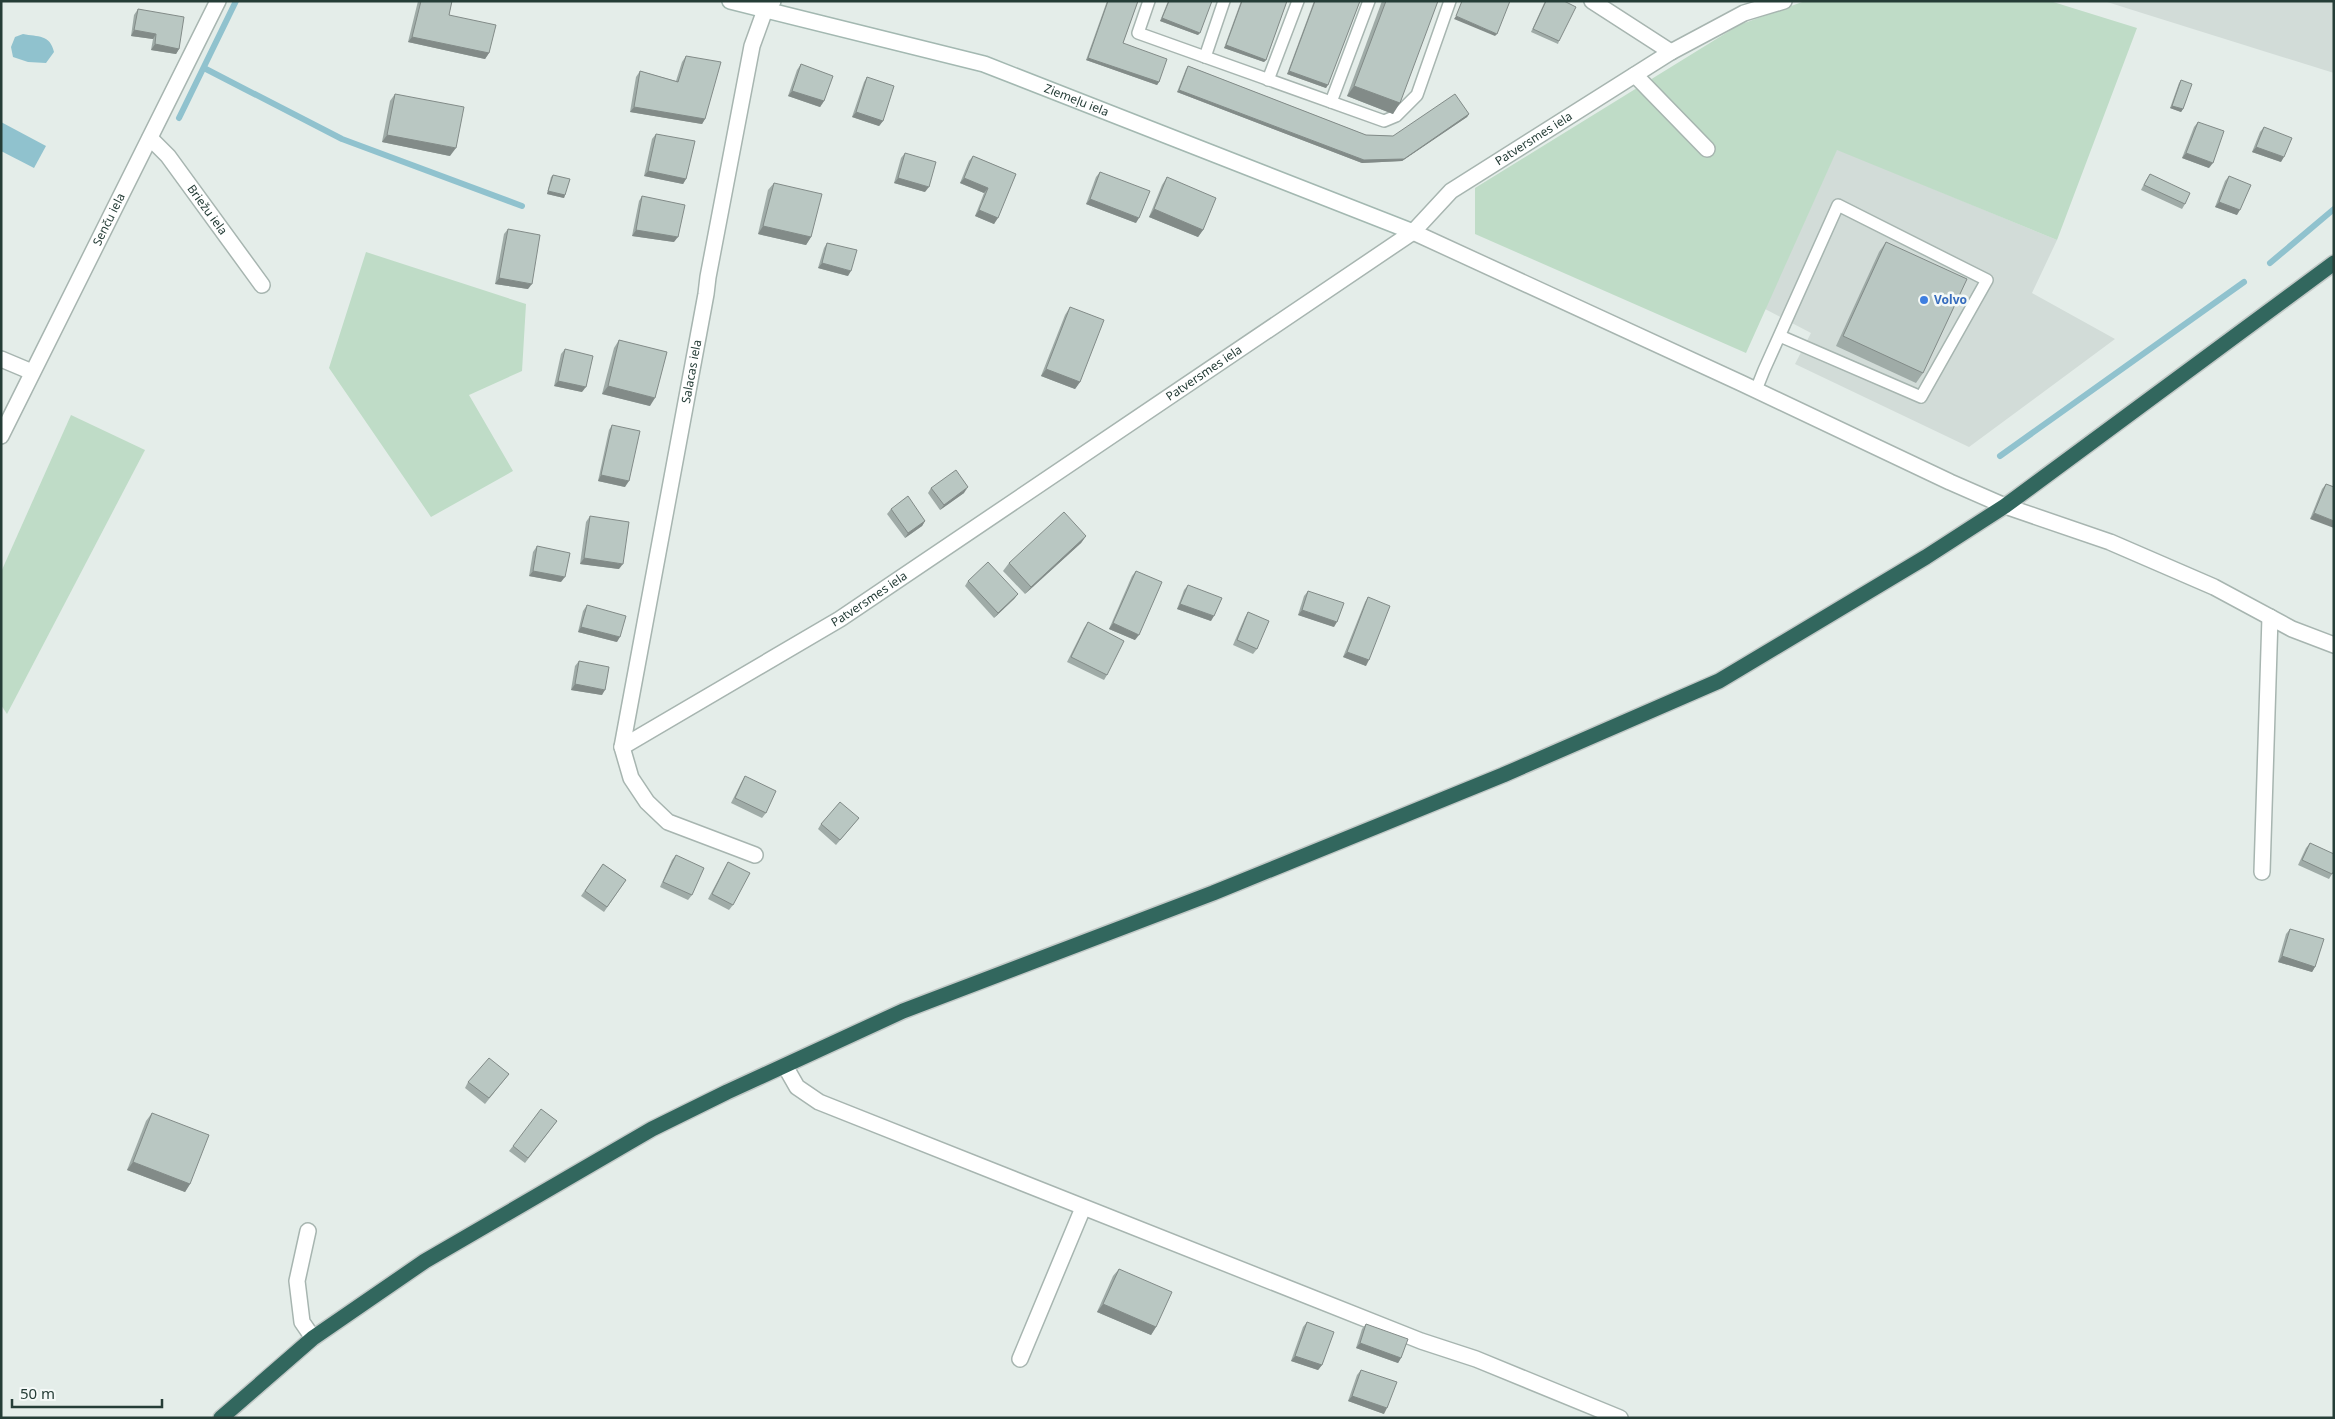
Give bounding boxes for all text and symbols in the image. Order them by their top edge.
street label: Ziemeļu iela [1042,79,1111,120]
street label: Patversmes iela [1491,107,1575,169]
street label: Briežu iela [184,181,232,238]
street label: Senču iela [88,190,129,248]
place label: Volvo [1934,291,1967,308]
marker: Volvo [1918,294,1930,306]
street label: Salacas iela [677,338,705,405]
street label: Patversmes iela [1162,341,1245,405]
street label: Patversmes iela [828,567,910,631]
scale bar [12,1376,162,1408]
text: 50 m [20,1383,55,1403]

